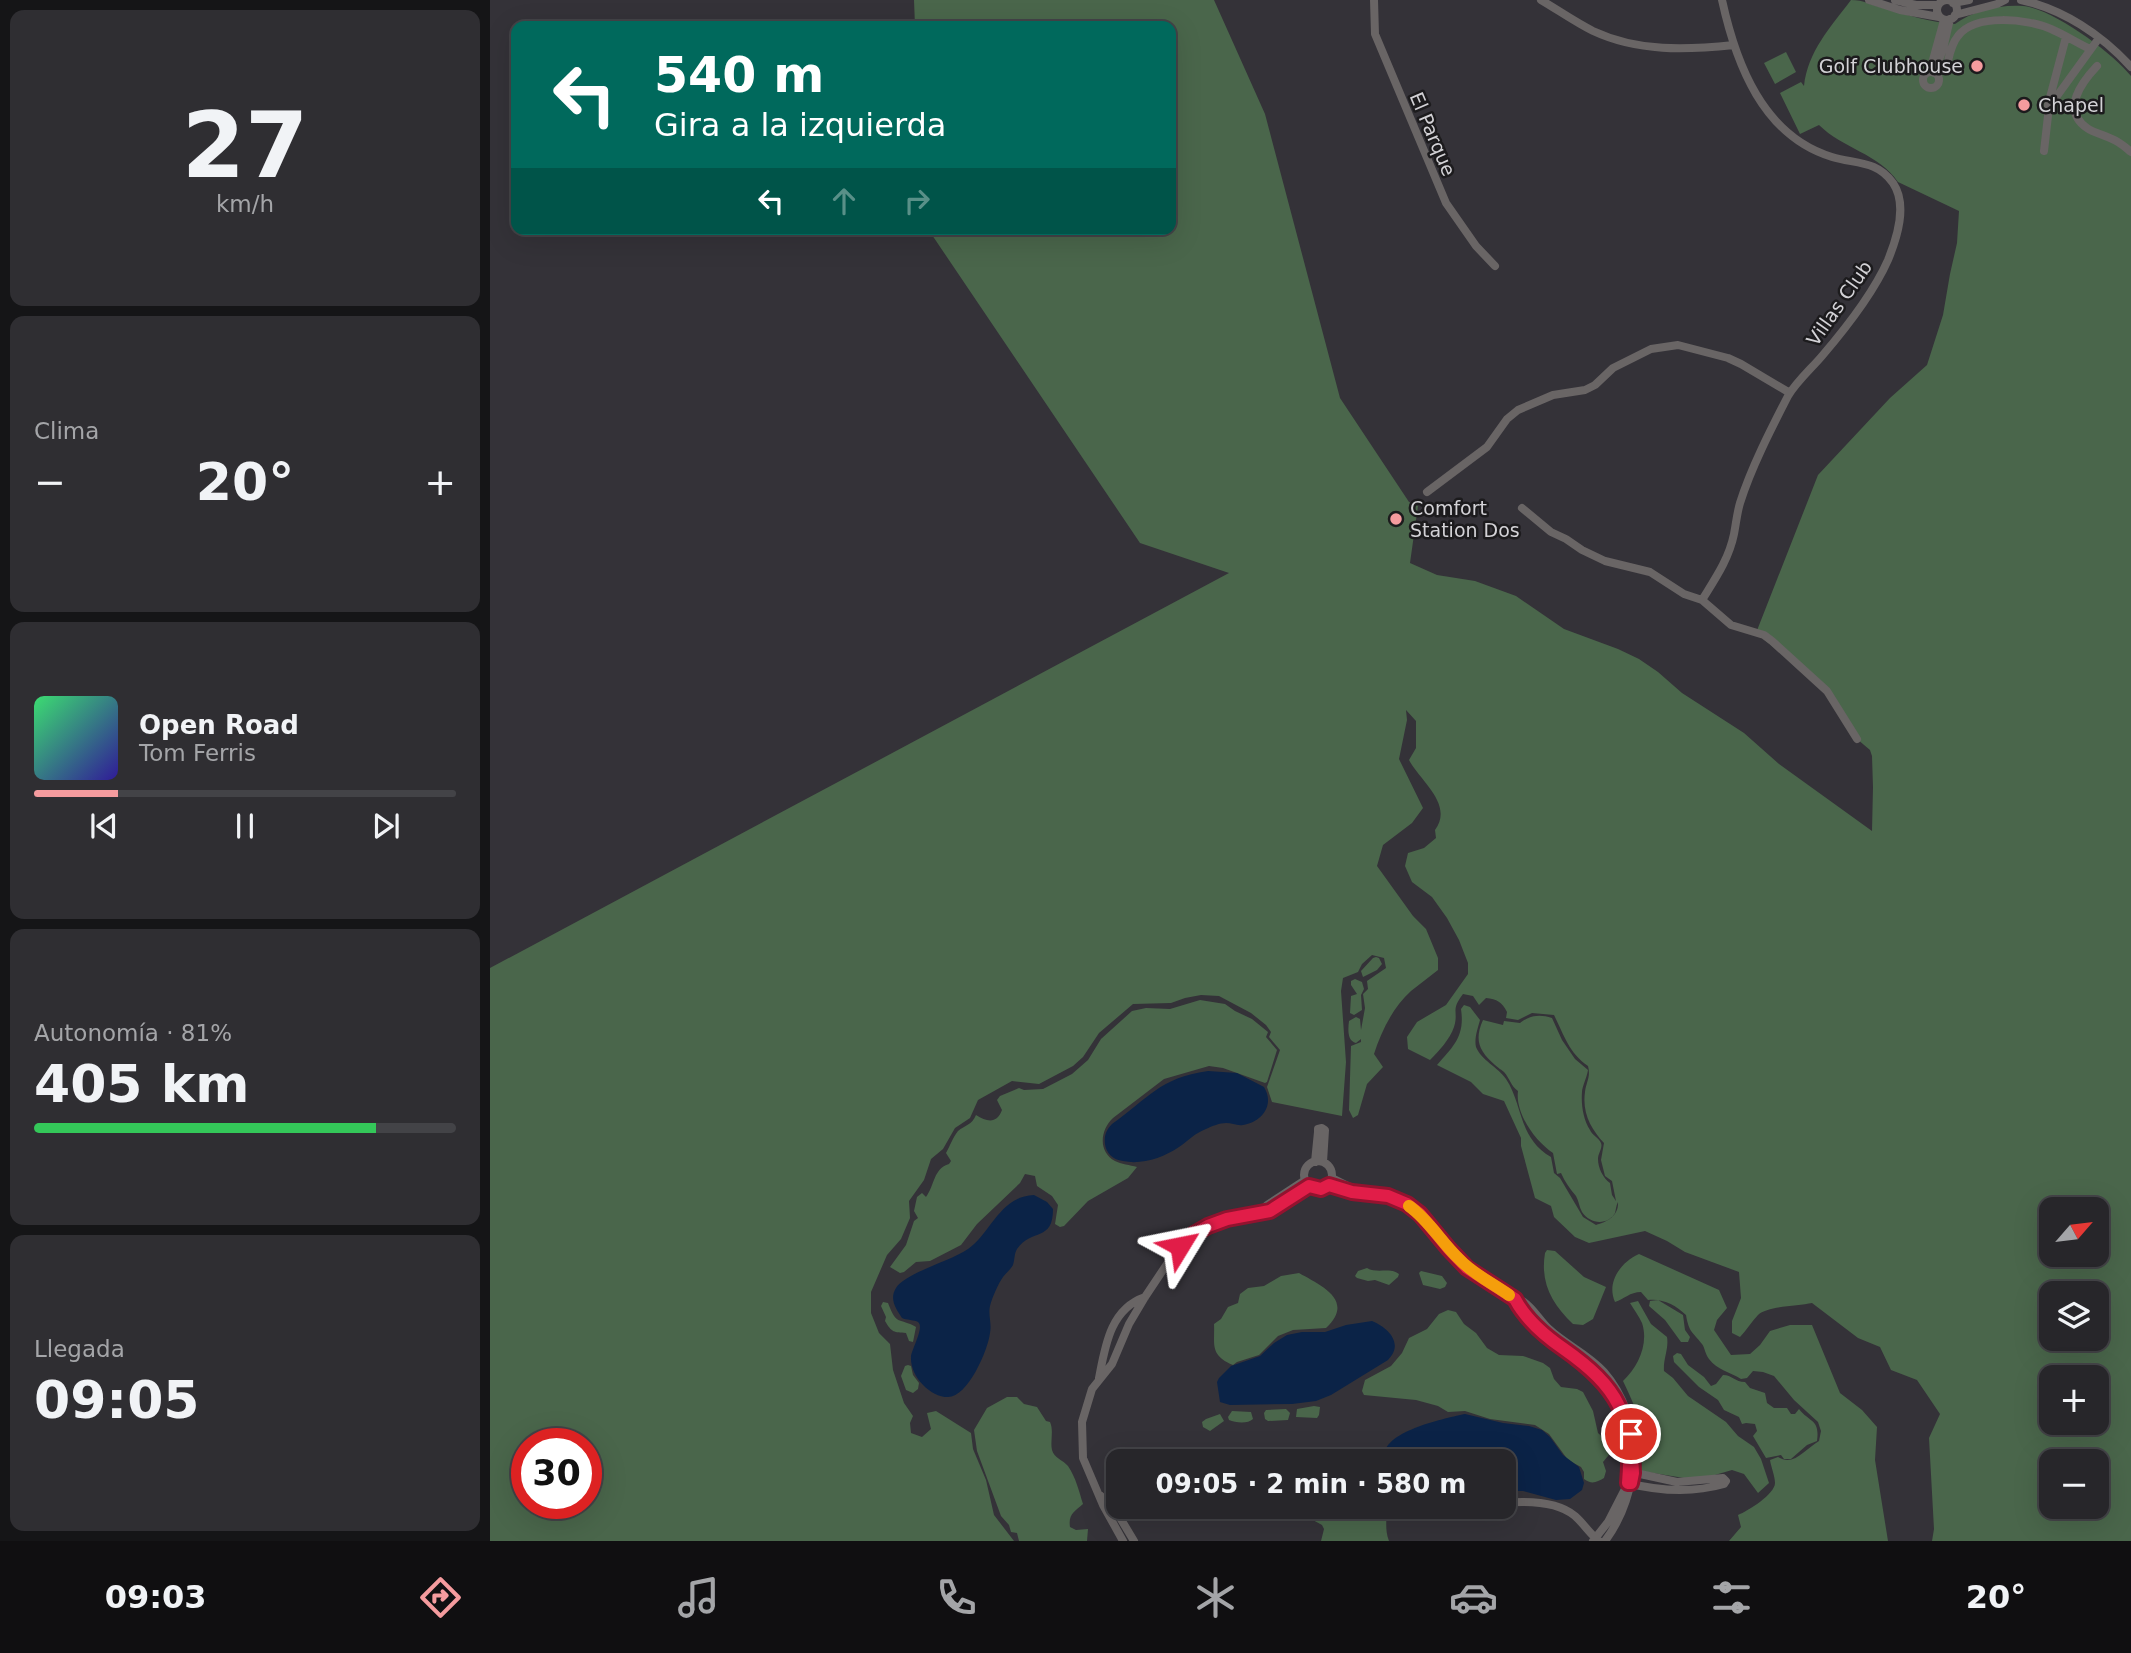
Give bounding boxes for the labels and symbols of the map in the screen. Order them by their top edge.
place label: Golf Clubhouse [1819,55,1963,77]
marker: Golf Clubhouse [1969,58,1985,74]
street label: El Parque [1406,89,1460,179]
place label: Chapel [2038,94,2104,116]
marker: Chapel [2016,97,2032,113]
street label: Villas Club [1802,256,1876,350]
place label: Comfort Station Dos [1410,497,1520,541]
marker: Comfort Station Dos [1388,511,1404,527]
north arrow [2039,1197,2109,1267]
position arrow [1143,1209,1217,1283]
pin [1601,1404,1661,1464]
speed limit sign: 30 [511,1428,602,1519]

